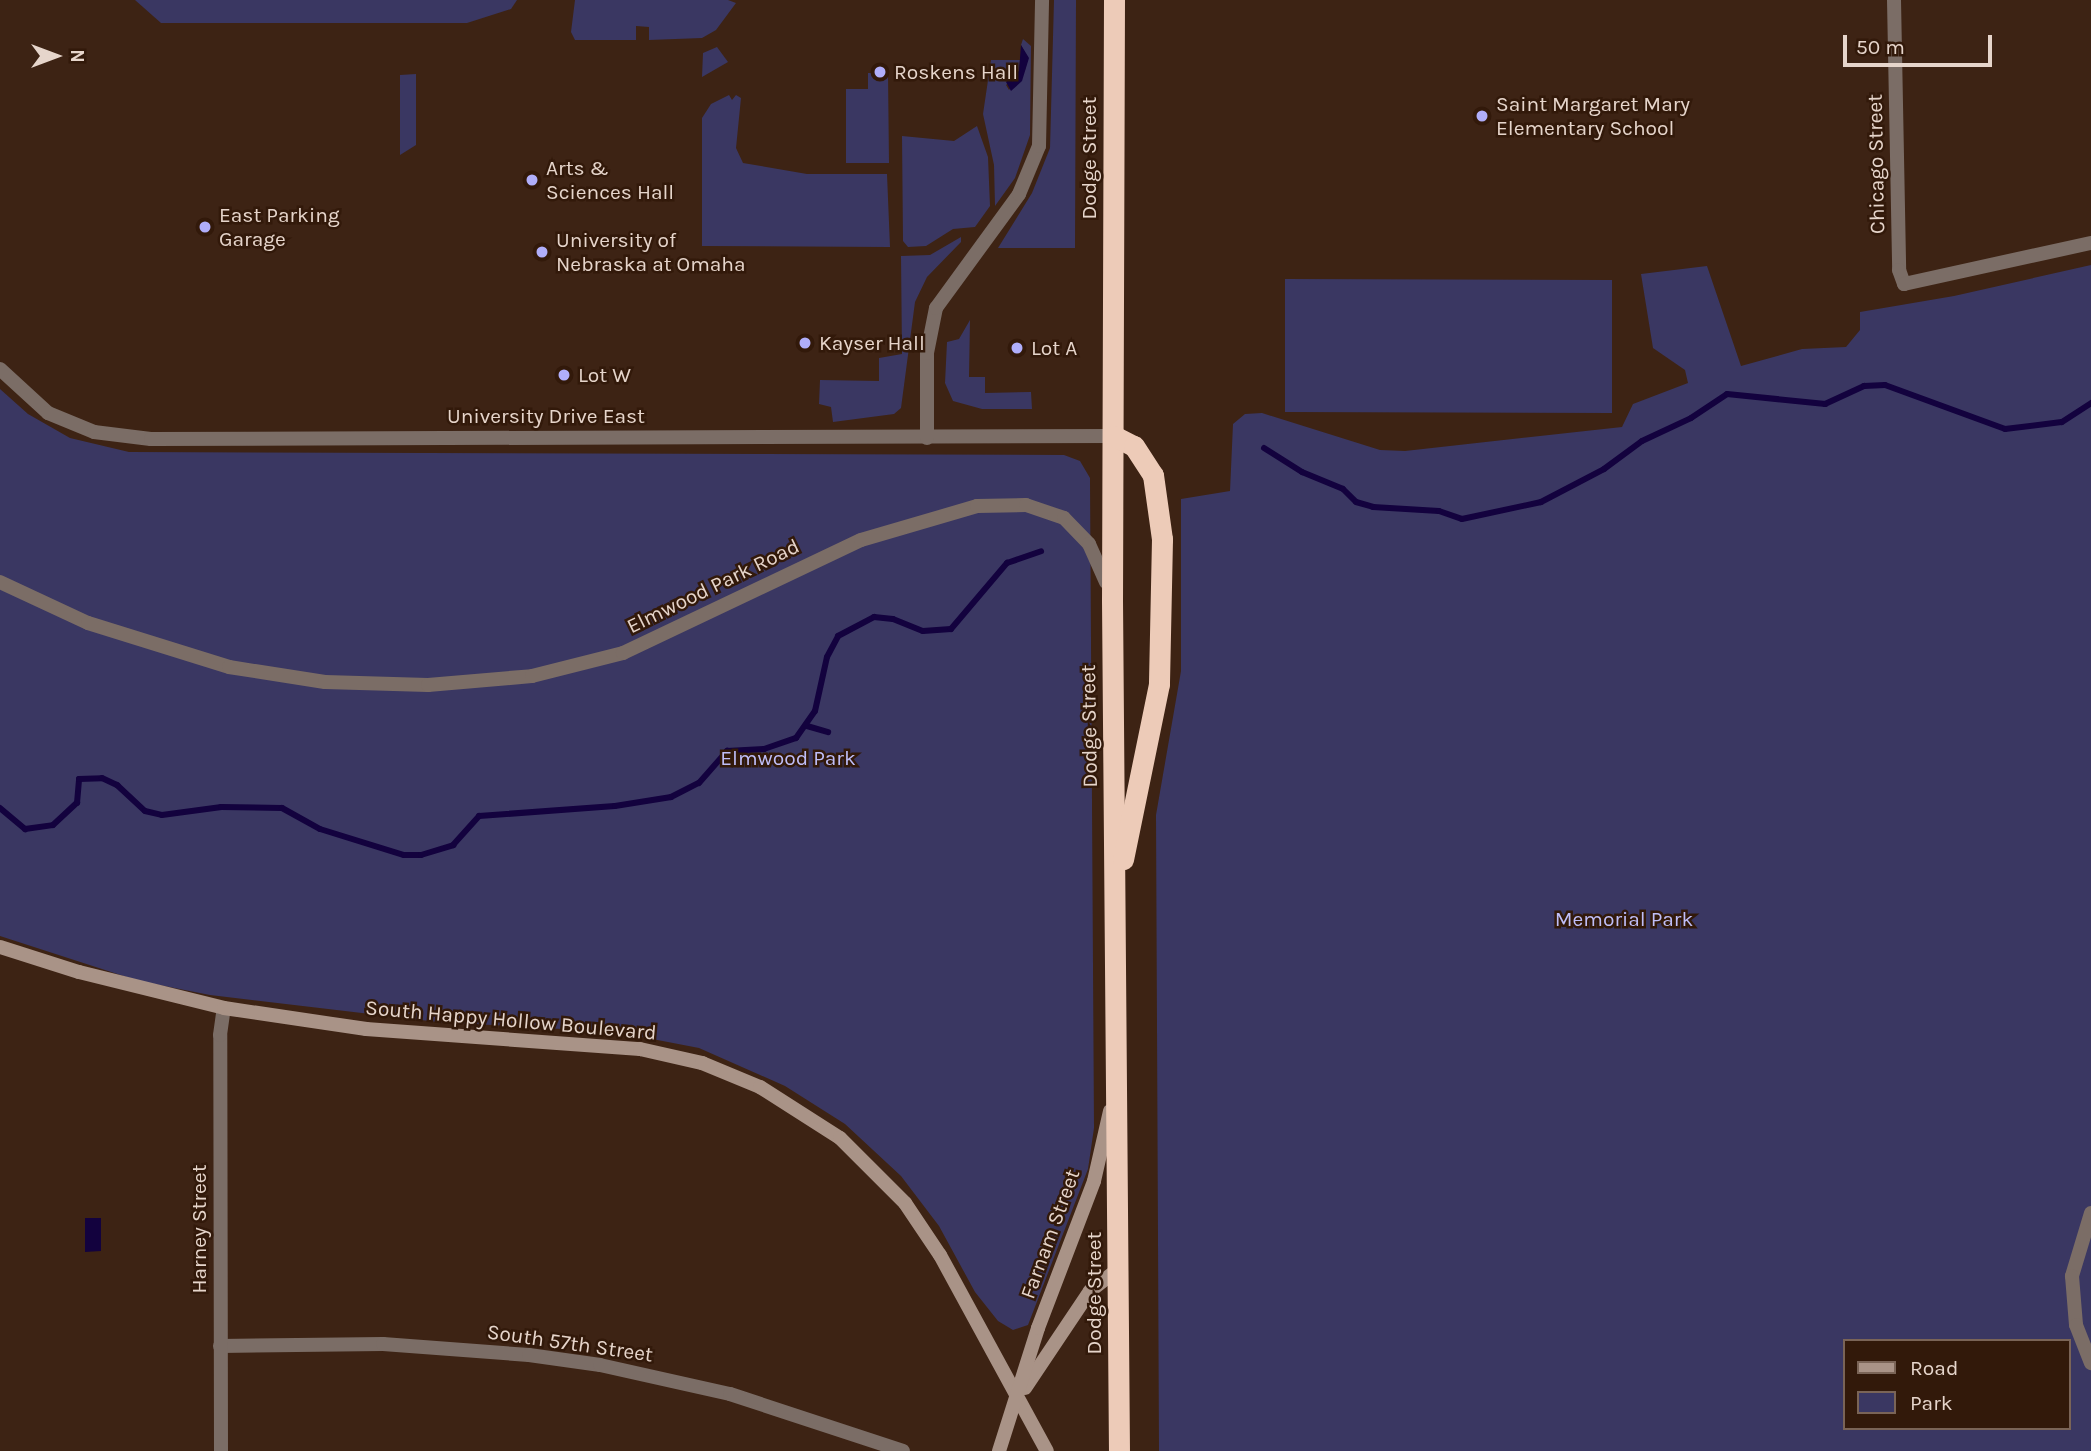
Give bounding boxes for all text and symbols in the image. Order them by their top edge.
north arrow [21,21,91,91]
scale bar [1846,21,1995,65]
text: 50 m [1856,35,1905,59]
text: N [66,49,88,63]
place label: Roskens Hall [894,59,1018,85]
marker: Roskens Hall [872,64,888,80]
place label: Saint Margaret Mary Elementary School [1496,91,1690,141]
street label: Chicago Street [1862,94,1890,234]
street label: Dodge Street [1076,96,1102,220]
marker: Saint Margaret Mary Elementary School [1474,108,1490,124]
place label: Arts & Sciences Hall [546,155,674,205]
marker: Arts & Sciences Hall [524,172,540,188]
place label: East Parking Garage [219,202,340,252]
marker: East Parking Garage [197,219,213,235]
place label: University of Nebraska at Omaha [556,227,746,277]
marker: University of Nebraska at Omaha [534,244,550,260]
place label: Kayser Hall [819,330,925,356]
marker: Kayser Hall [797,335,813,351]
place label: Lot A [1031,335,1077,361]
marker: Lot A [1009,340,1025,356]
place label: Lot W [578,362,631,388]
marker: Lot W [556,367,572,383]
street label: University Drive East [447,403,645,429]
street label: Elmwood Park Road [623,533,803,639]
street label: Dodge Street [1075,664,1103,788]
park label: Elmwood Park [720,745,856,771]
park label: Memorial Park [1555,906,1693,932]
street label: South Happy Hollow Boulevard [364,995,658,1045]
street label: Harney Street [186,1164,212,1294]
street label: Farnam Street [1015,1166,1085,1302]
street label: Dodge Street [1081,1231,1107,1355]
street label: South 57th Street [485,1319,655,1367]
legend [1842,1339,2070,1430]
text: Road [1910,1356,1958,1380]
text: Park [1910,1391,1953,1415]

